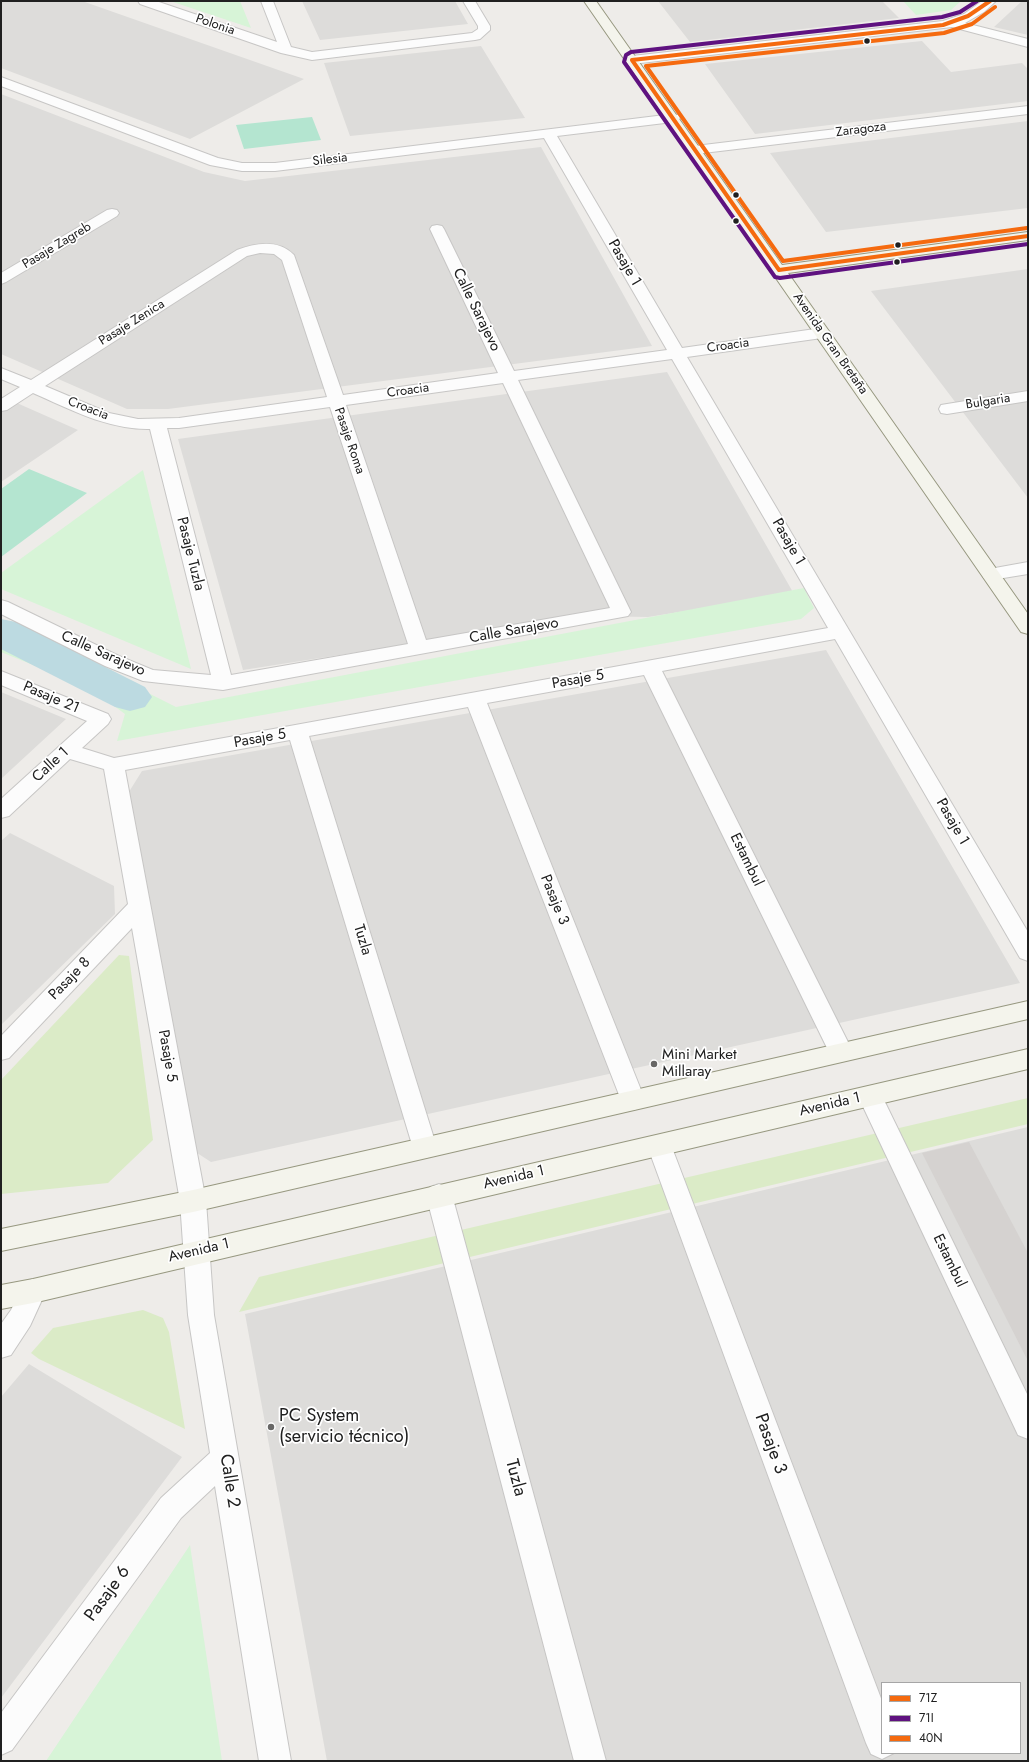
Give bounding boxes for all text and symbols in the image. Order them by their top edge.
street label: Polonia [193,11,237,39]
unlabelled marker [862,36,872,46]
street label: Zaragoza [835,119,887,141]
street label: Silesia [312,150,348,170]
unlabelled marker [731,190,741,200]
unlabelled marker [731,216,741,226]
street label: Pasaje Zagreb [20,219,94,273]
street label: Pasaje 1 [603,236,645,290]
unlabelled marker [893,240,903,250]
unlabelled marker [892,257,902,267]
street label: Calle Sarajevo [448,266,504,354]
street label: Avenida Gran Bretaña [789,290,871,398]
street label: Pasaje Zenica [96,297,168,349]
street label: Croacia [706,335,750,357]
street label: Croacia [386,380,430,402]
street label: Bulgaria [965,391,1011,413]
street label: Croacia [65,394,111,424]
street label: Pasaje Roma [330,406,368,476]
street label: Pasaje Tuzla [172,515,208,593]
street label: Pasaje 1 [767,515,809,569]
street label: Calle Sarajevo [468,614,560,648]
street label: Calle Sarajevo [58,627,148,681]
street label: Pasaje 5 [550,667,606,693]
street label: Pasaje 21 [20,678,82,718]
street label: Pasaje 5 [232,726,288,752]
street label: Calle 1 [29,744,73,786]
street label: Pasaje 1 [931,795,973,849]
street label: Estambul [725,831,767,889]
street label: Pasaje 3 [536,872,572,928]
street label: Tuzla [349,922,375,958]
street label: Pasaje 8 [45,954,95,1004]
street label: Pasaje 5 [154,1028,180,1084]
place label: Mini Market Millaray [662,1046,737,1081]
marker: Mini Market Millaray [649,1059,659,1069]
street label: Avenida 1 [798,1089,862,1121]
street label: Avenida 1 [482,1162,546,1194]
street label: Estambul [928,1232,970,1290]
street label: Avenida 1 [167,1235,231,1267]
place label: PC System (servicio técnico) [279,1406,409,1448]
street label: Pasaje 3 [749,1411,791,1477]
marker: PC System (servicio técnico) [266,1422,276,1432]
street label: Calle 2 [214,1453,244,1509]
street label: Tuzla [500,1457,530,1499]
street label: Pasaje 6 [81,1562,135,1626]
legend [881,1682,1021,1754]
text: 71Z [919,1689,937,1707]
text: 71I [919,1709,934,1727]
text: 40N [919,1729,943,1747]

